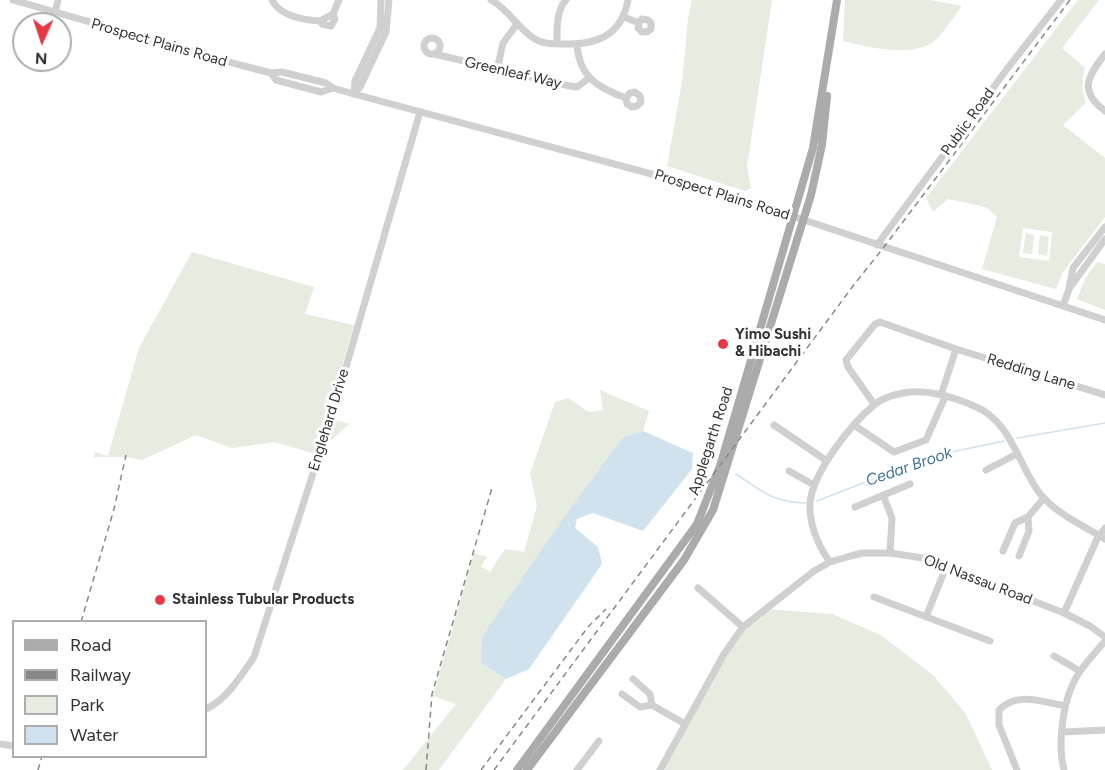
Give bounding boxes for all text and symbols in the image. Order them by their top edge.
north arrow [12,12,72,72]
street label: Prospect Plains Road [89,15,229,71]
text: N [34,49,48,68]
street label: Greenleaf Way [463,53,563,93]
street label: Public Road [938,85,998,159]
street label: Prospect Plains Road [652,166,792,224]
place label: Yimo Sushi & Hibachi [735,326,811,361]
marker: Yimo Sushi & Hibachi [716,337,730,351]
street label: Redding Lane [985,350,1077,394]
street label: Englehard Drive [305,367,353,473]
street label: Applegarth Road [685,384,737,498]
water label: Cedar Brook [863,443,955,491]
street label: Old Nassau Road [921,551,1035,609]
place label: Stainless Tubular Products [172,591,354,609]
marker: Stainless Tubular Products [153,593,167,607]
legend [12,620,207,758]
text: Road [70,634,111,656]
text: Railway [70,664,131,686]
text: Park [70,694,104,716]
text: Water [70,724,118,746]

